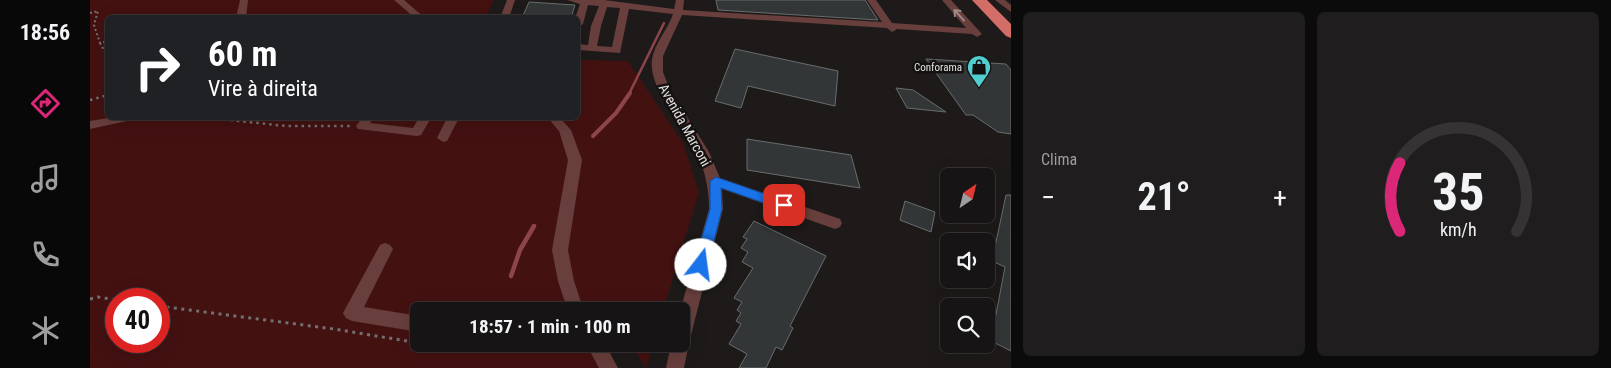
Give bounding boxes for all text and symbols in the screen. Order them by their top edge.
one-way arrow [953,8,965,21]
text: 18:56 [20,20,70,45]
text: 60 m [208,34,277,75]
icon: right [125,35,190,100]
shop icon: Conforama [966,54,992,88]
place label: Conforama [914,61,962,74]
text: Vire à direita [208,76,318,101]
street label: Avenida Marconi [656,81,714,169]
icon: directions [28,86,63,121]
text: Clima [1041,150,1077,169]
icon: music [28,161,63,196]
text: 35 [1432,162,1484,223]
north arrow [940,168,995,222]
map controls [940,168,995,353]
text: 21° [1137,175,1191,219]
text: − [1041,181,1055,214]
text: + [1273,181,1287,214]
pin [763,184,805,226]
icon: arrive [770,191,798,219]
text: km/h [1440,219,1476,240]
button: sound [940,233,995,288]
icon: phone [28,237,63,272]
position arrow [674,238,726,290]
speed limit sign: 40 [105,288,170,353]
button: search [940,298,995,353]
icon: climate [28,313,63,348]
text: 18:57 · 1 min · 100 m [469,315,631,338]

